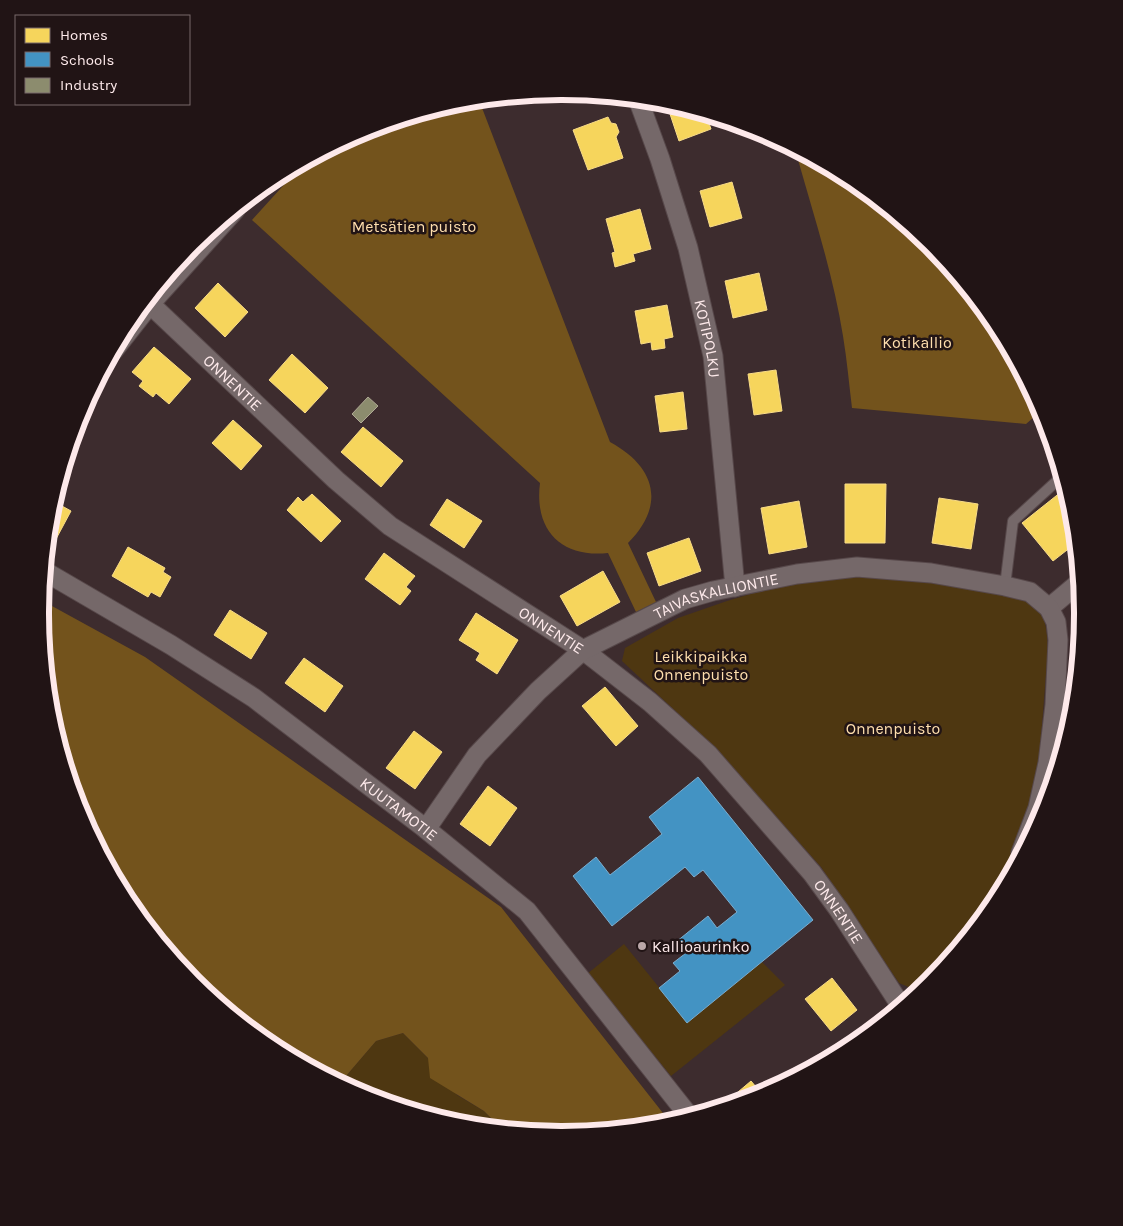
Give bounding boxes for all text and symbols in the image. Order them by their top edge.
legend [15,15,190,105]
text: Homes [60,26,108,44]
text: Schools [60,51,114,69]
text: Industry [60,76,117,94]
park label: Metsätien puisto [352,217,476,236]
street label: KOTIPOLKU [690,298,724,378]
park label: Kotikallio [882,333,952,352]
street label: ONNENTIE [199,350,266,415]
street label: TAIVASKALLIONTIE [651,569,780,623]
street label: ONNENTIE [515,602,587,658]
park label: Leikkipaikka Onnenpuisto [654,647,748,684]
park label: Onnenpuisto [846,719,940,738]
street label: KUUTAMOTIE [356,773,441,845]
street label: ONNENTIE [810,876,867,947]
place label: Kallioaurinko [652,937,749,956]
marker: Kallioaurinko [636,940,648,952]

